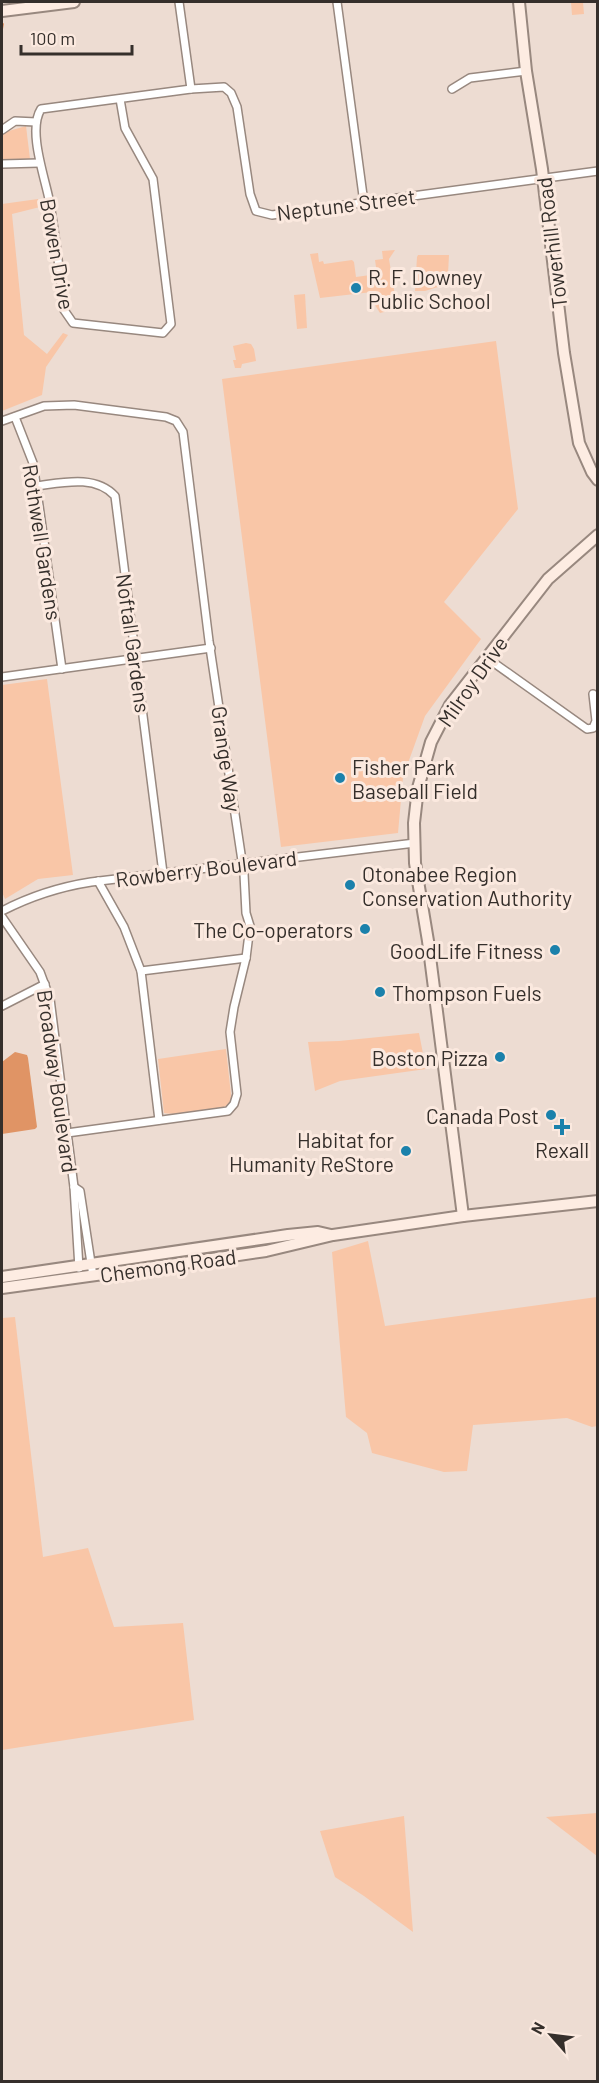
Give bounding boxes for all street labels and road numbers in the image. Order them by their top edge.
street label: Towerhill Road [531,176,571,310]
street label: Neptune Street [275,183,417,225]
street label: Bowen Drive [36,196,80,312]
street label: Rothwell Gardens [18,462,68,622]
street label: Noftall Gardens [112,572,156,714]
street label: Milroy Drive [432,631,512,731]
street label: Grange Way [207,704,247,814]
street label: Rowberry Boulevard [114,844,298,892]
street label: Broadway Boulevard [33,988,83,1174]
street label: Chemong Road [98,1243,238,1287]

